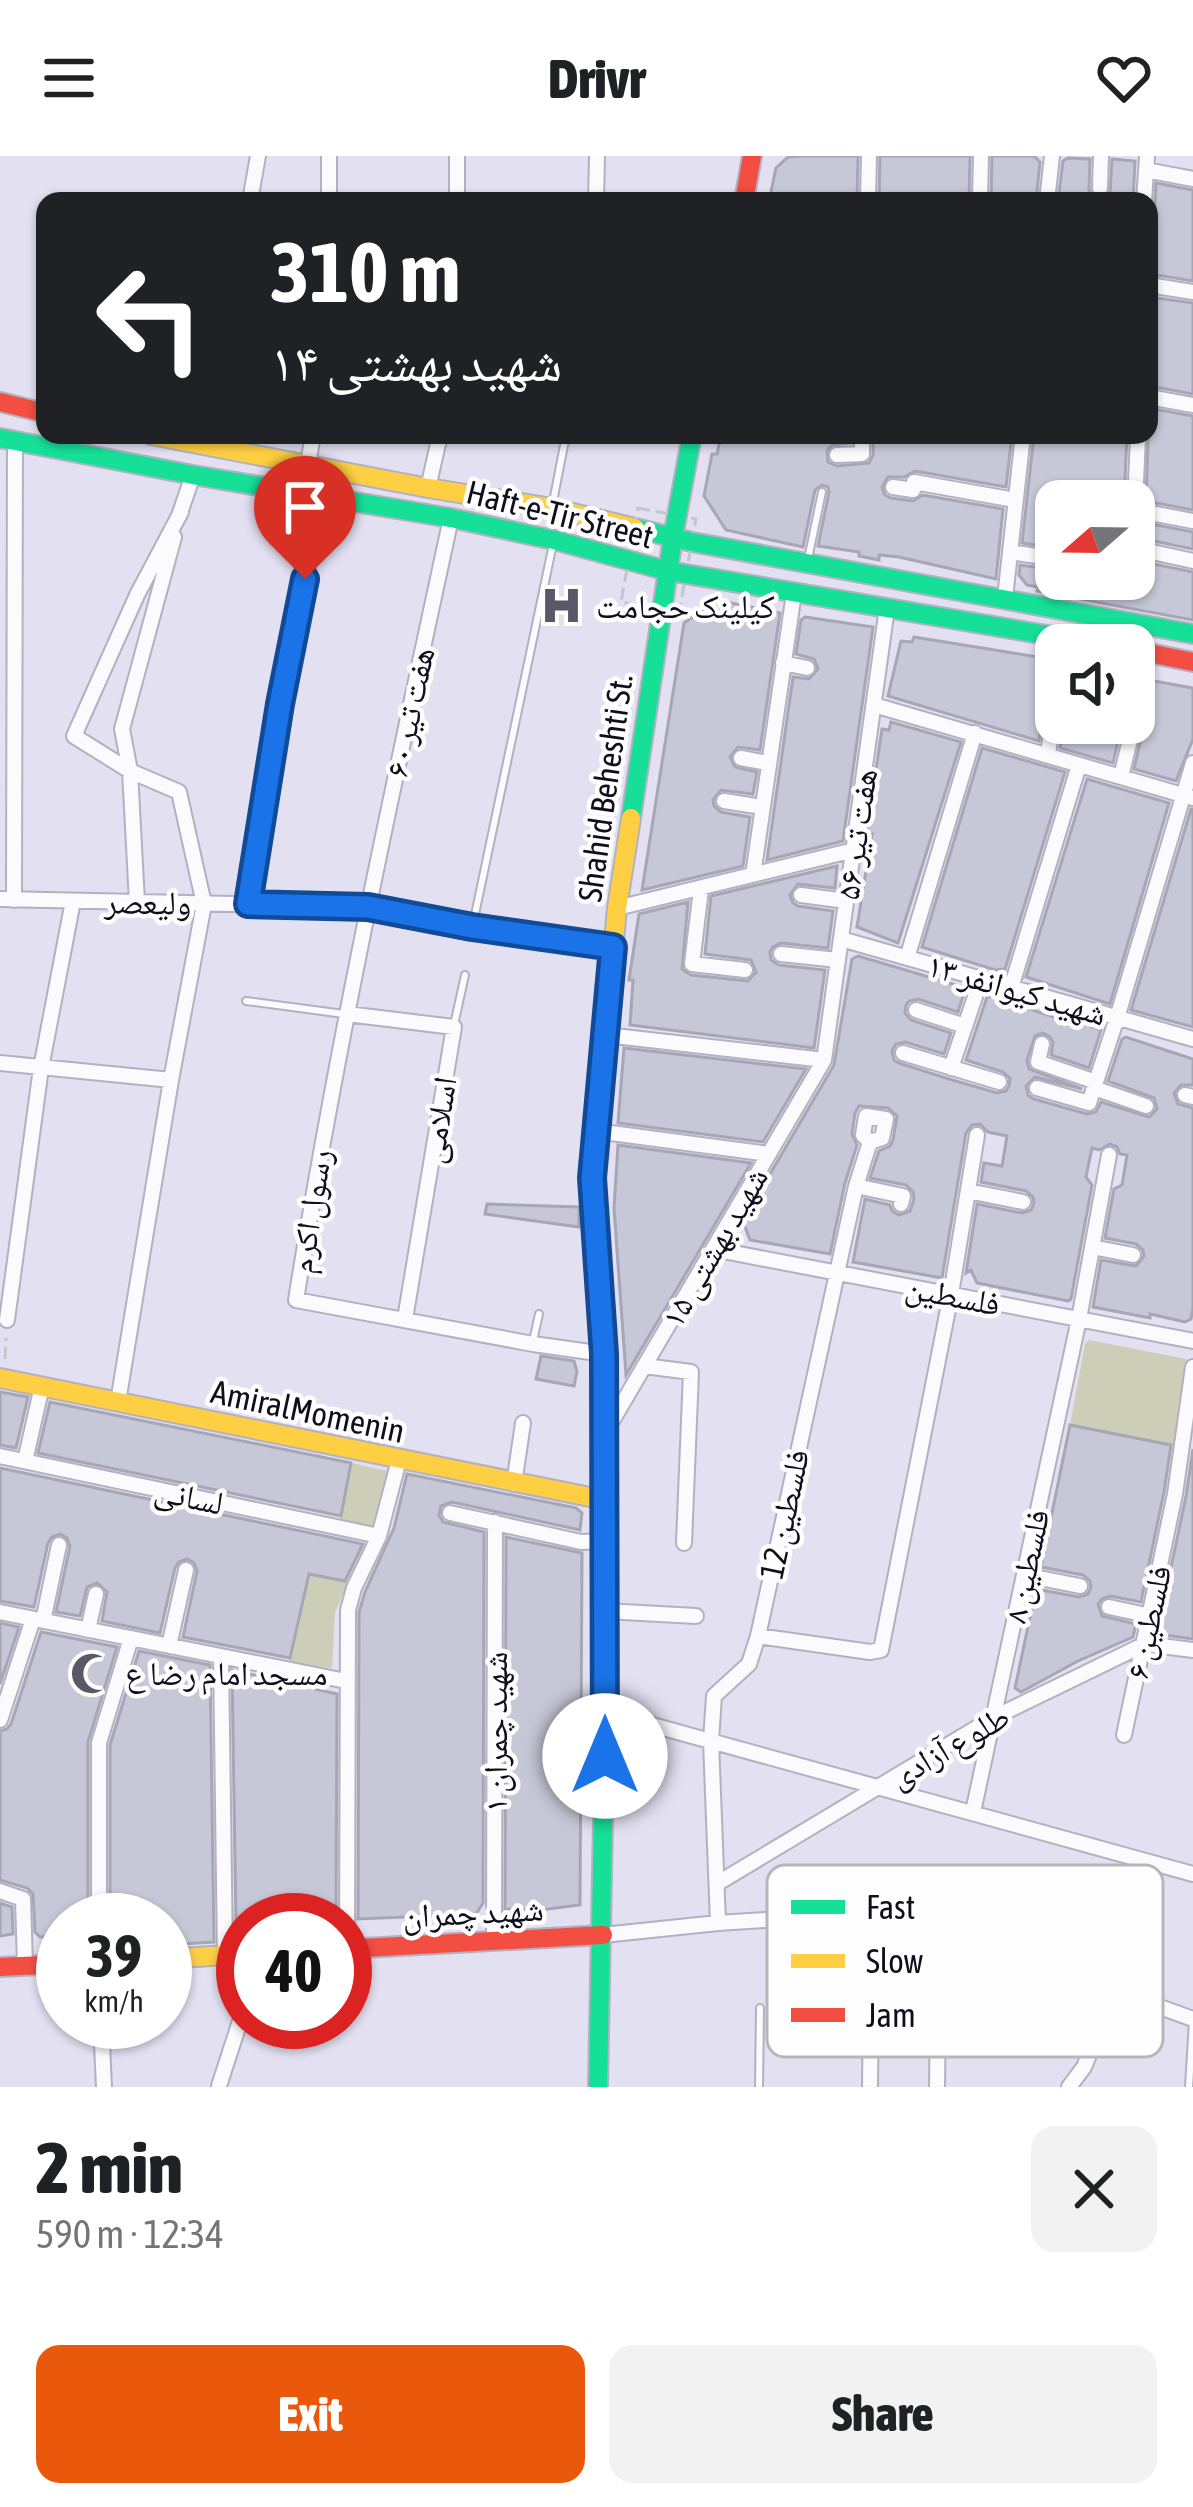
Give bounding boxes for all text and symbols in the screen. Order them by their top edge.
icon: menu [36,45,102,111]
icon: heart [1091,45,1157,111]
text: Drivr [548,48,645,109]
text: 310 m [270,224,460,320]
icon: left [72,240,228,396]
text: شهید بهشتی ۱۴ [270,331,562,392]
pin [254,456,356,579]
street label: Haft-e-Tir Street [463,472,657,556]
icon: arrive [272,474,338,540]
north arrow [1035,480,1155,600]
map controls [1035,480,1155,744]
hospital icon: کیلینک حجامت [539,583,585,629]
place label: کیلینک حجامت [596,587,775,625]
button: sound [1035,624,1155,744]
street label: هفت تیر ۶۰ [377,644,441,780]
street label: Shahid Beheshti St. [570,672,640,904]
street label: هفت تیر ۵۶ [828,766,884,902]
street label: ولیعصر [103,882,192,922]
street label: شهید کیوانفر ۱۳ [923,945,1111,1033]
street label: اسلامی [412,1074,466,1166]
street label: رسول اکرم [281,1146,342,1276]
street label: شهید بهشتی ۱۵ [653,1160,777,1335]
street label: فلسطین [902,1267,1004,1325]
street label: AmiralMomenin [208,1372,408,1450]
street label: فلسطین 12 [752,1446,818,1583]
street label: لسانی [151,1470,227,1524]
street label: فلسطین ۸ [995,1506,1059,1627]
street label: فلسطین ۶ [1117,1562,1181,1683]
mosque icon: مسجد امام رضا ع [68,1650,114,1696]
street label: شهید چمران ۱ [476,1652,516,1812]
place label: مسجد امام رضا ع [125,1654,327,1695]
position arrow [542,1693,668,1819]
street label: طلوع آزادی [882,1696,1017,1797]
legend [767,1865,1163,2057]
text: Fast [866,1888,915,1926]
street label: شهید چمران [401,1889,545,1937]
speed limit sign: 40 [216,1893,372,2049]
text: 39 [86,1921,142,1990]
text: Slow [866,1942,923,1980]
text: km/h [84,1984,144,2018]
text: Jam [866,1996,916,2034]
text: 2 min [36,2126,183,2208]
button: close [1031,2126,1157,2252]
text: 590 m · 12:34 [36,2212,224,2256]
button: Exit [36,2345,585,2483]
button: Share [609,2345,1157,2483]

